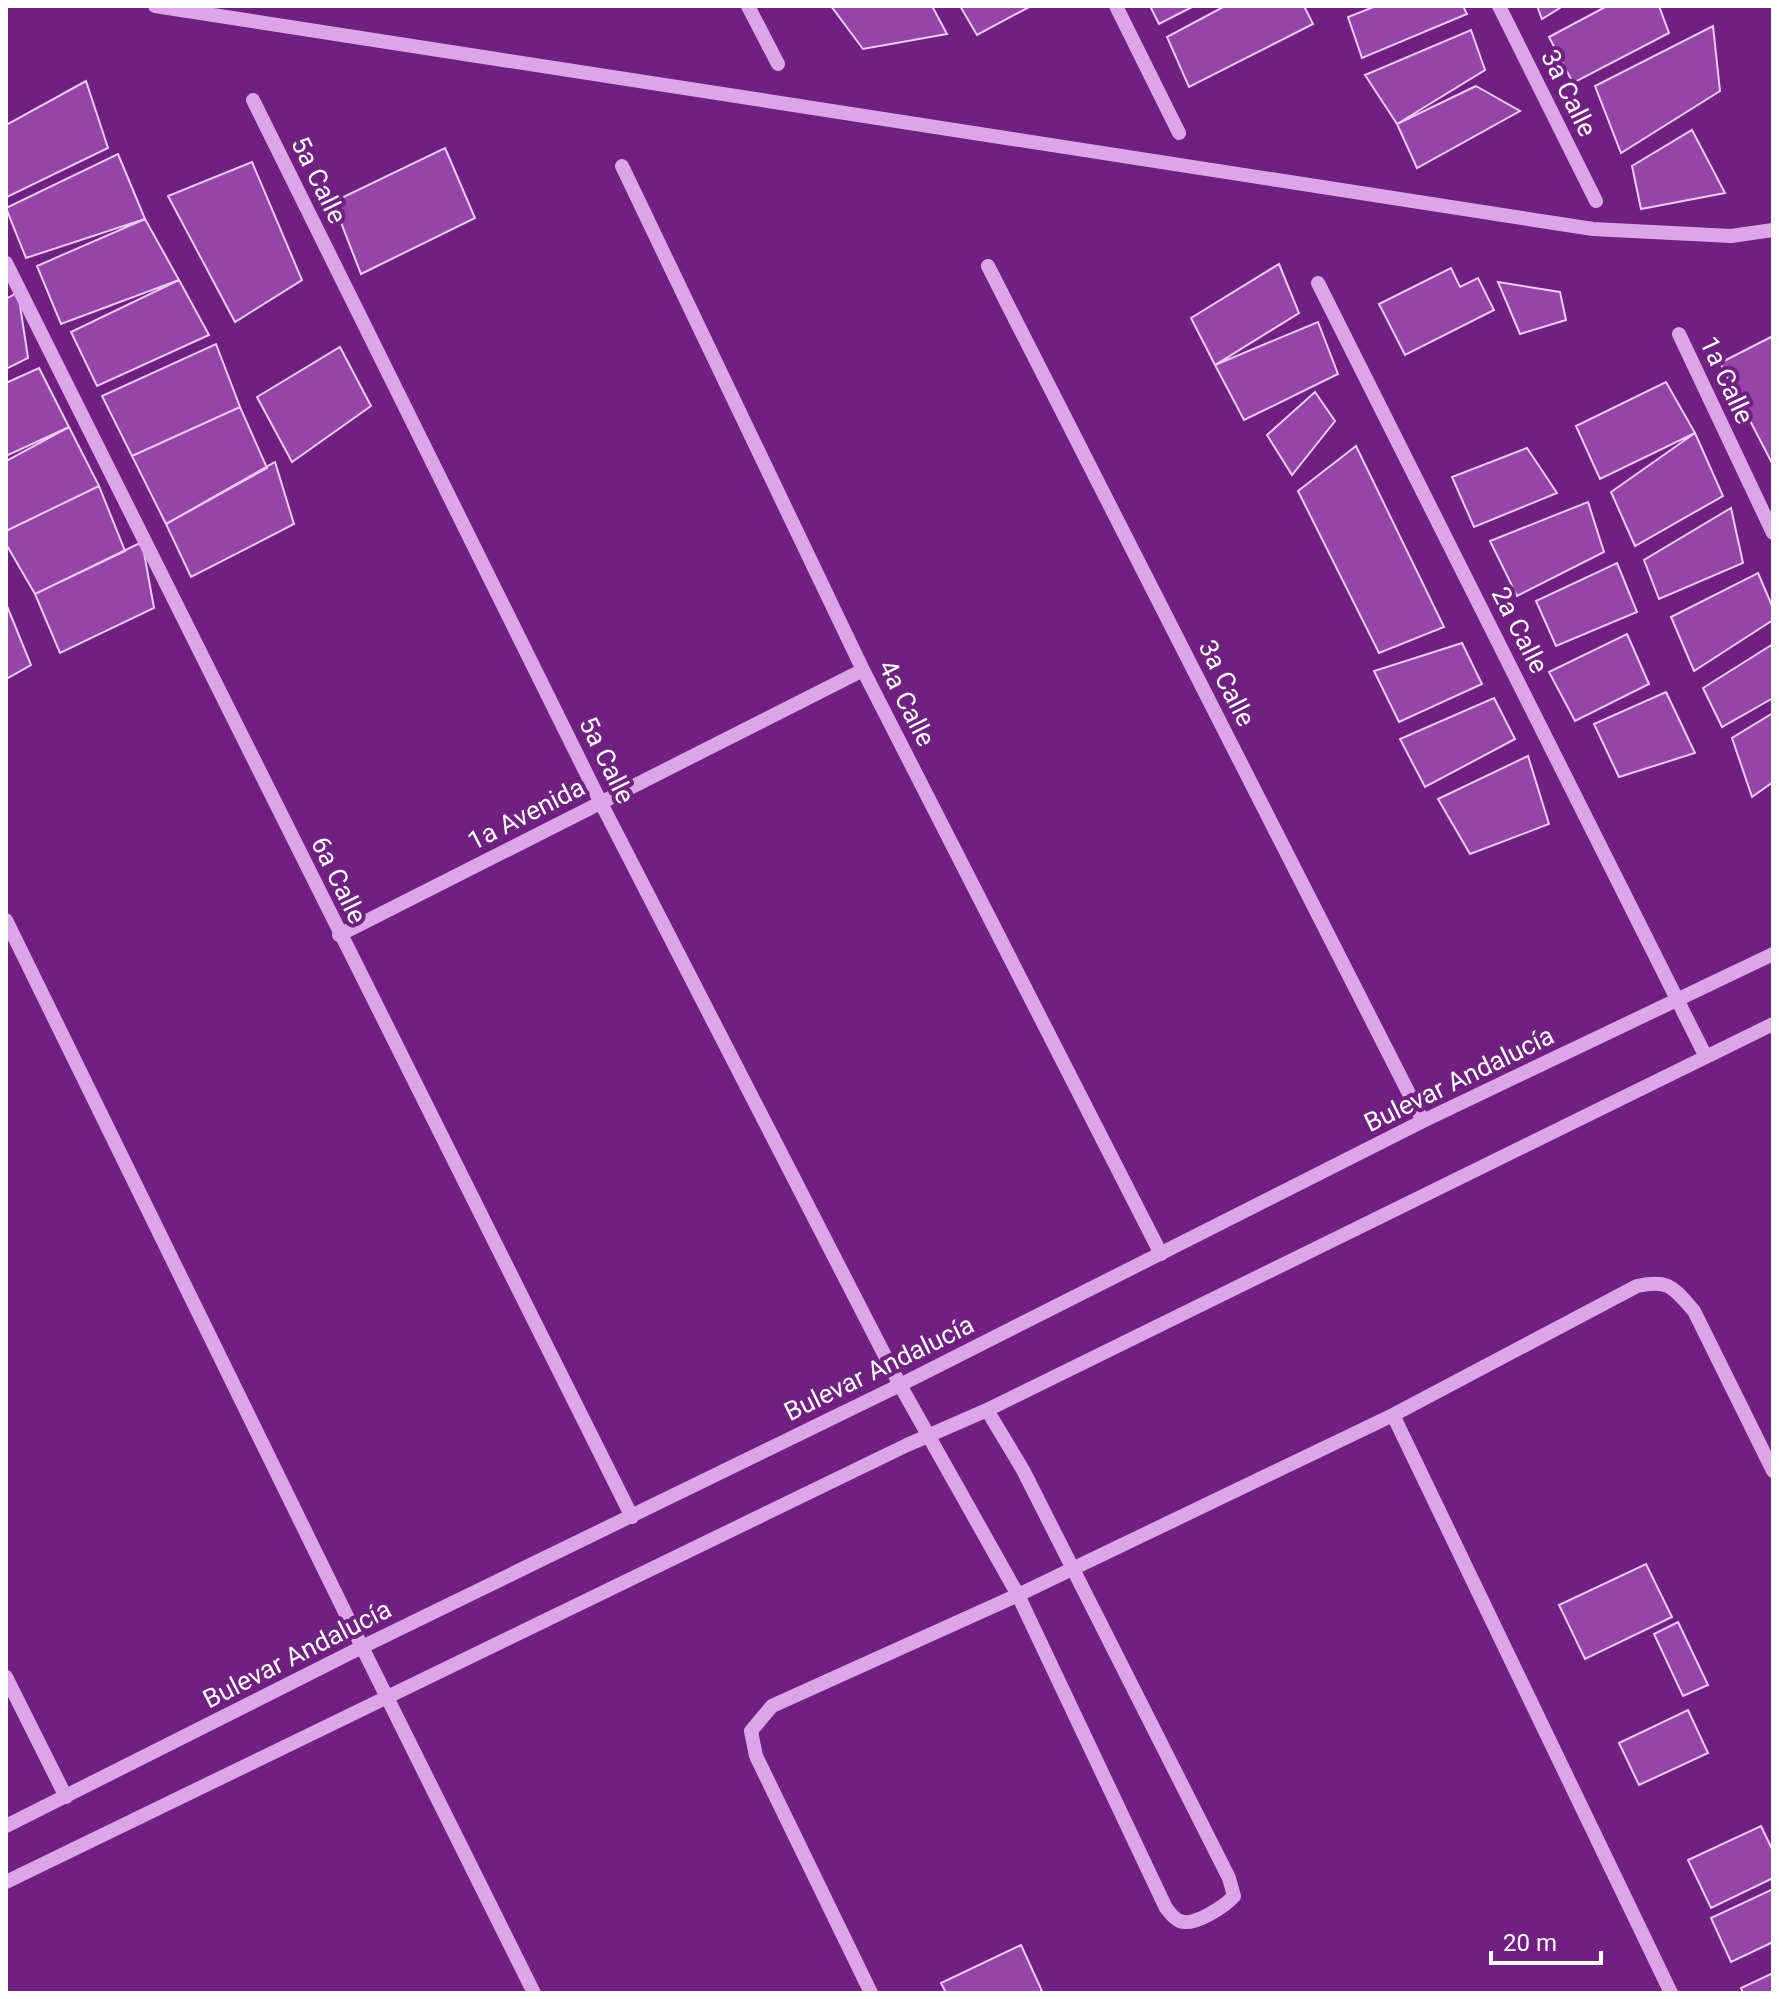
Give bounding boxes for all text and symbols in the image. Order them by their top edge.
street label: 3a Calle [1535,45,1603,141]
street label: 5a Calle [285,132,353,228]
street label: 1a Calle [1694,332,1760,428]
street label: 2a Calle [1486,582,1554,678]
street label: 3a Calle [1193,635,1261,731]
street label: 4a Calle [873,655,941,751]
street label: 5a Calle [573,712,641,808]
street label: 1a Avenida [463,772,589,856]
street label: 6a Calle [305,832,373,928]
street label: Bulevar Andalucía [1359,1020,1559,1138]
street label: Bulevar Andalucía [779,1309,979,1427]
street label: Bulevar Andalucía [198,1594,396,1714]
scale bar [1491,1915,1601,1965]
text: 20 m [1503,1929,1557,1957]

